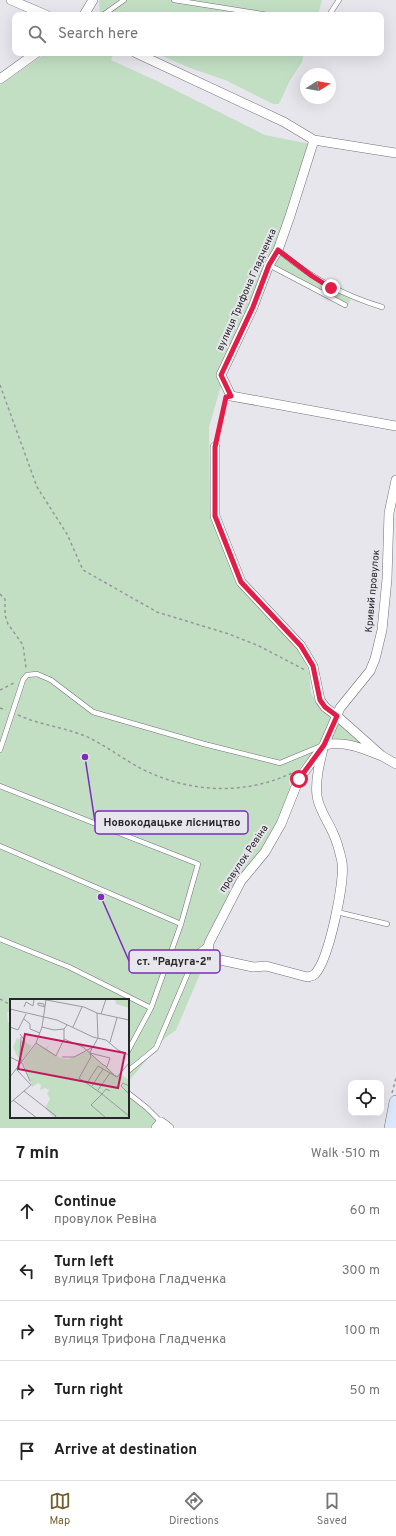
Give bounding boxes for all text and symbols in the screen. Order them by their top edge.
search box [12,12,384,56]
icon: search [26,23,48,45]
text: Search here [58,25,138,44]
north arrow [300,68,336,104]
street label: вулиця Трифона Гладченка [214,227,280,353]
route end [322,279,340,297]
street label: Кривий провулок [363,549,383,633]
route start [290,770,308,788]
callout: Новокодацьке лісництво [95,811,248,834]
text: Новокодацьке лісництво [104,816,240,830]
street label: провулок Ревіна [217,823,271,895]
callout: ст. "Радуга-2" [129,950,220,973]
text: ст. "Радуга-2" [137,955,212,969]
inset map [10,999,129,1118]
map controls [348,1080,384,1116]
button: locate [348,1080,384,1116]
text: 7 min [16,1143,59,1165]
text: Walk · 510 m [311,1146,380,1162]
text: Continue [54,1193,116,1212]
icon: ahead [16,1200,38,1222]
text: 60 m [350,1203,380,1219]
text: провулок Ревіна [54,1212,157,1228]
text: Turn left [54,1253,114,1272]
icon: left [16,1260,38,1282]
text: 300 m [342,1263,380,1279]
text: вулиця Трифона Гладченка [54,1272,226,1288]
text: Turn right [54,1313,123,1332]
icon: right [16,1320,38,1342]
text: 100 m [344,1323,380,1339]
text: вулиця Трифона Гладченка [54,1332,226,1348]
icon: right [16,1380,38,1402]
text: Turn right [54,1381,123,1400]
text: 50 m [350,1383,380,1399]
icon: arrive [16,1440,38,1462]
text: Arrive at destination [54,1441,197,1460]
tab: Map [49,1490,71,1528]
tab: Directions [169,1490,219,1528]
tab: Saved [317,1490,347,1528]

